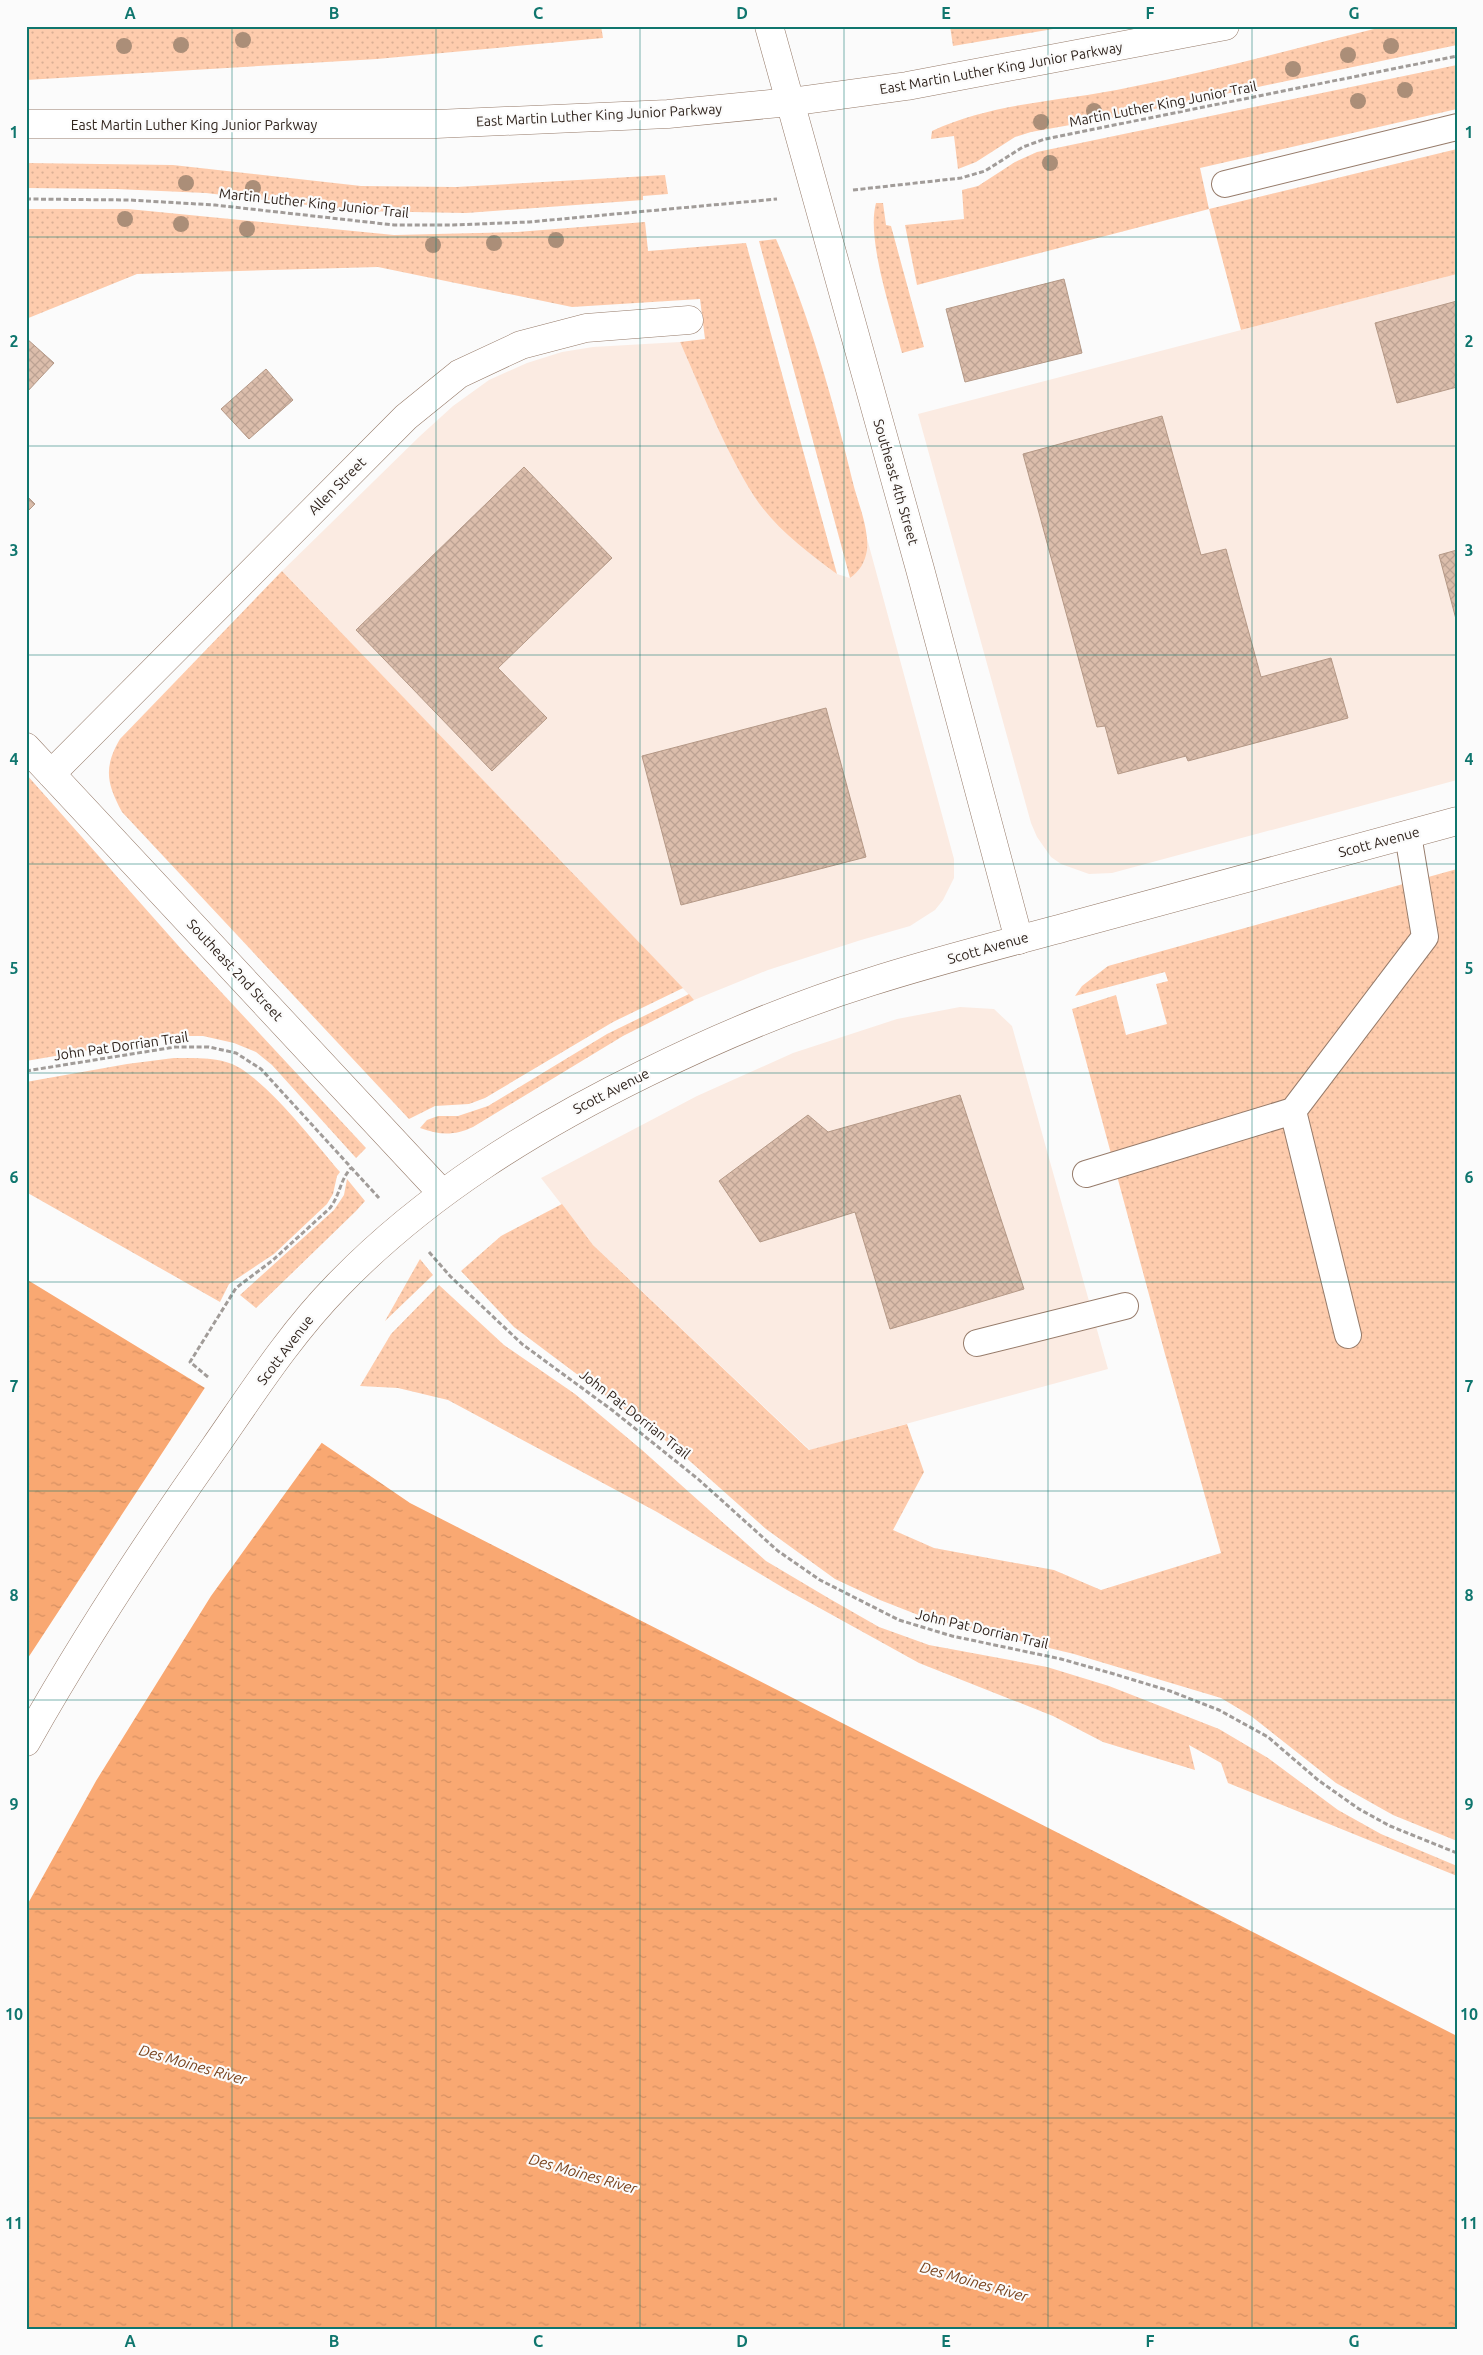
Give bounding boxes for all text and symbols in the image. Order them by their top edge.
text: A [124,4,136,22]
text: B [329,4,339,22]
text: C [533,4,543,22]
text: D [736,4,748,22]
text: E [941,4,951,22]
text: F [1146,4,1155,22]
text: G [1348,4,1360,22]
street label: East Martin Luther King Junior Parkway [878,39,1124,97]
street label: Martin Luther King Junior Trail [1068,78,1259,130]
street label: East Martin Luther King Junior Parkway [475,101,723,129]
street label: East Martin Luther King Junior Parkway [71,117,318,133]
text: 1 [9,123,19,141]
text: 1 [1464,123,1474,141]
street label: Martin Luther King Junior Trail [218,185,410,221]
text: 2 [9,332,19,350]
text: 2 [1464,332,1474,350]
street label: Southeast 4th Street [870,417,922,547]
street label: Allen Street [305,454,369,518]
text: 3 [9,541,19,559]
text: 3 [1464,541,1474,559]
text: 4 [9,750,19,768]
text: 4 [1464,750,1474,768]
street label: Scott Avenue [1337,823,1421,861]
street label: Southeast 2nd Street [184,916,287,1024]
street label: Scott Avenue [946,929,1030,967]
text: 5 [9,959,19,977]
text: 5 [1464,959,1474,977]
street label: John Pat Dorrian Trail [53,1029,190,1063]
street label: Scott Avenue [570,1065,652,1117]
text: 6 [9,1168,19,1186]
text: 6 [1464,1168,1474,1186]
street label: Scott Avenue [254,1312,316,1388]
street label: John Pat Dorrian Trail [577,1366,694,1462]
text: 7 [9,1377,19,1395]
text: 7 [1464,1377,1474,1395]
text: 8 [9,1586,19,1604]
text: 8 [1464,1586,1474,1604]
street label: John Pat Dorrian Trail [914,1606,1050,1652]
text: 9 [9,1795,19,1813]
text: 9 [1464,1795,1474,1813]
text: 10 [5,2005,23,2023]
text: 10 [1460,2005,1478,2023]
water label: Des Moines River [137,2041,250,2088]
water label: Des Moines River [527,2150,640,2197]
text: 11 [5,2214,23,2232]
text: 11 [1460,2214,1478,2232]
water label: Des Moines River [918,2258,1031,2305]
text: A [124,2332,136,2350]
text: B [329,2332,339,2350]
text: C [533,2332,543,2350]
text: D [736,2332,748,2350]
text: E [941,2332,951,2350]
text: F [1146,2332,1155,2350]
text: G [1348,2332,1360,2350]

